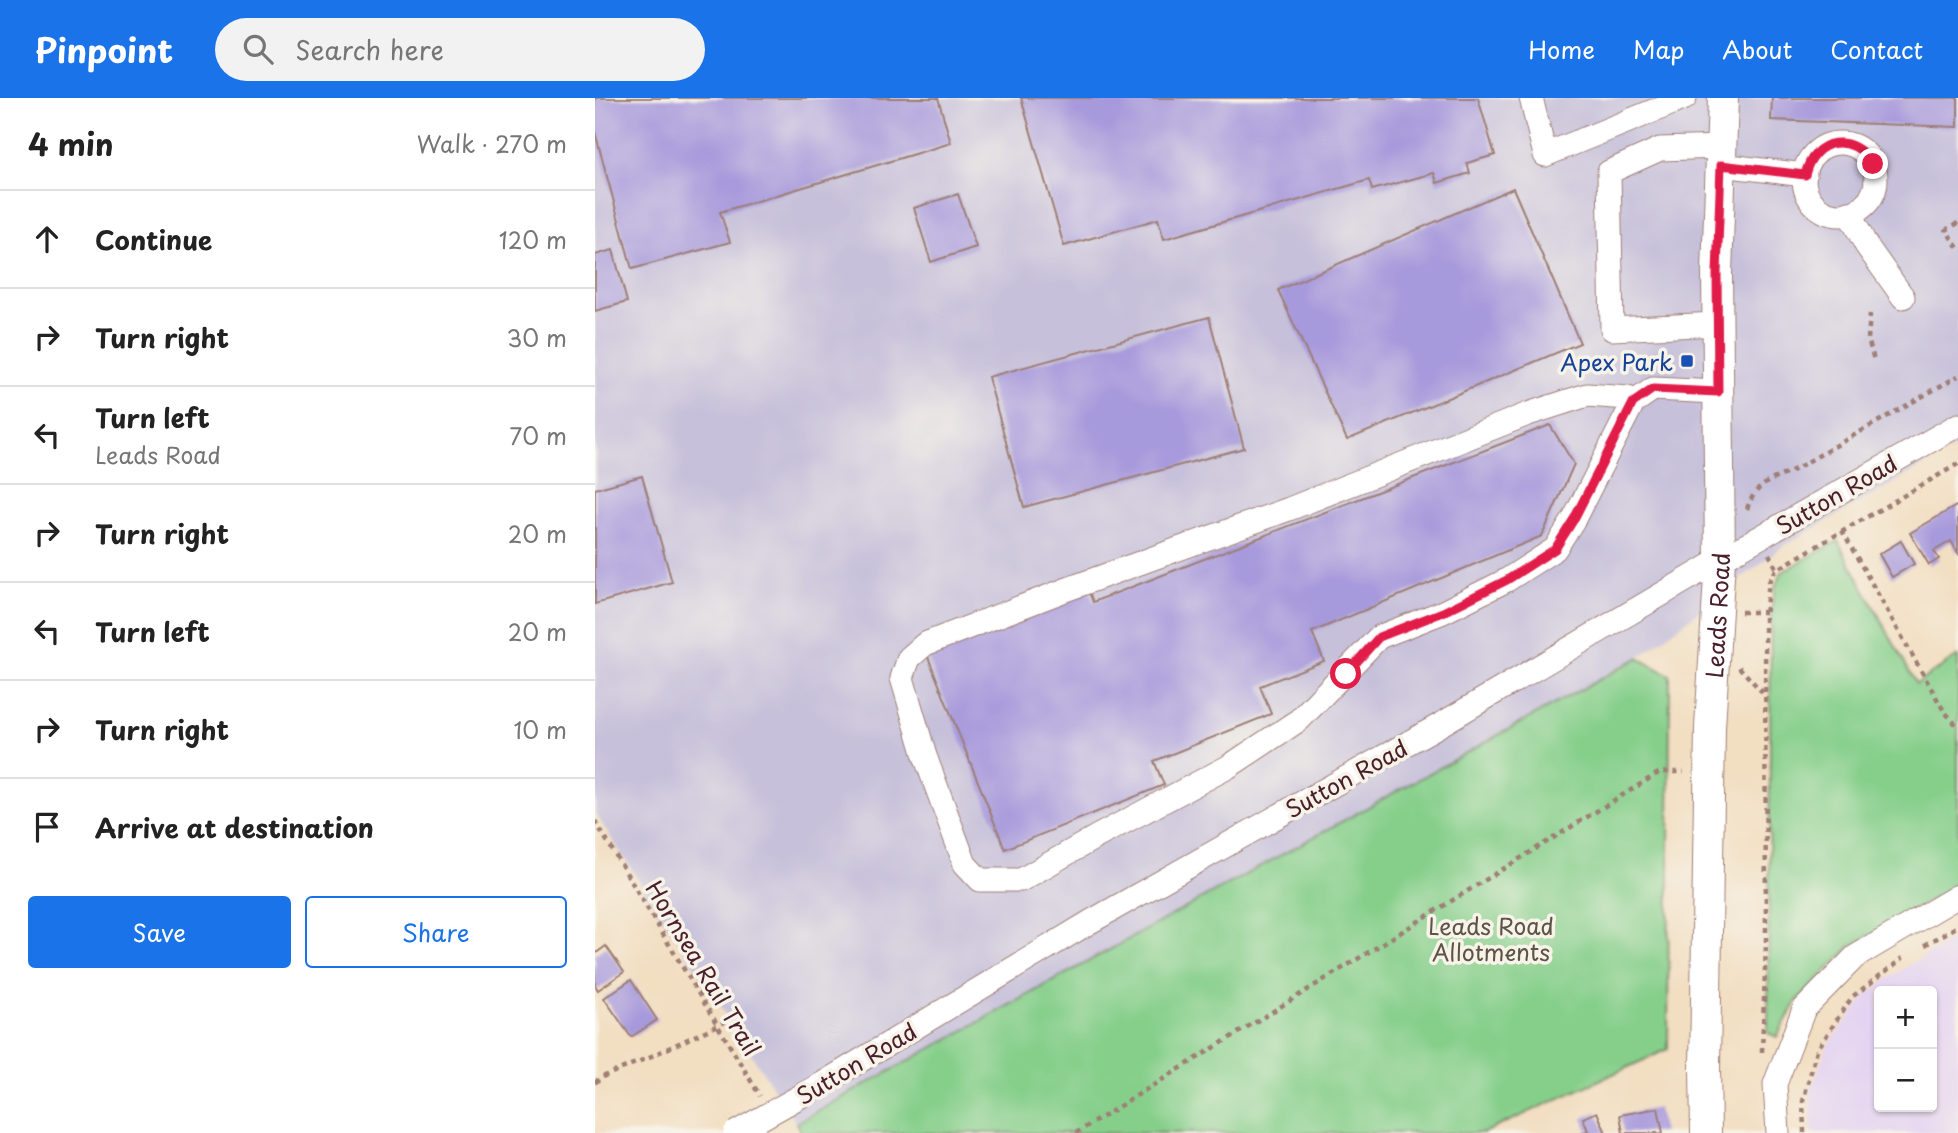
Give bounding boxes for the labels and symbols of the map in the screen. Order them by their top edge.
route end [1857,148,1888,179]
place label: Apex Park [1560,344,1673,379]
marker: Apex Park [1679,353,1695,369]
street label: Sutton Road [1769,445,1903,543]
street label: Leads Road [1695,552,1738,679]
route start [1330,658,1361,689]
street label: Sutton Road [1278,730,1414,826]
street label: Hornsea Rail Trail [638,874,770,1062]
park label: Leads Road Allotments [1428,908,1554,969]
street label: Sutton Road [789,1013,923,1113]

